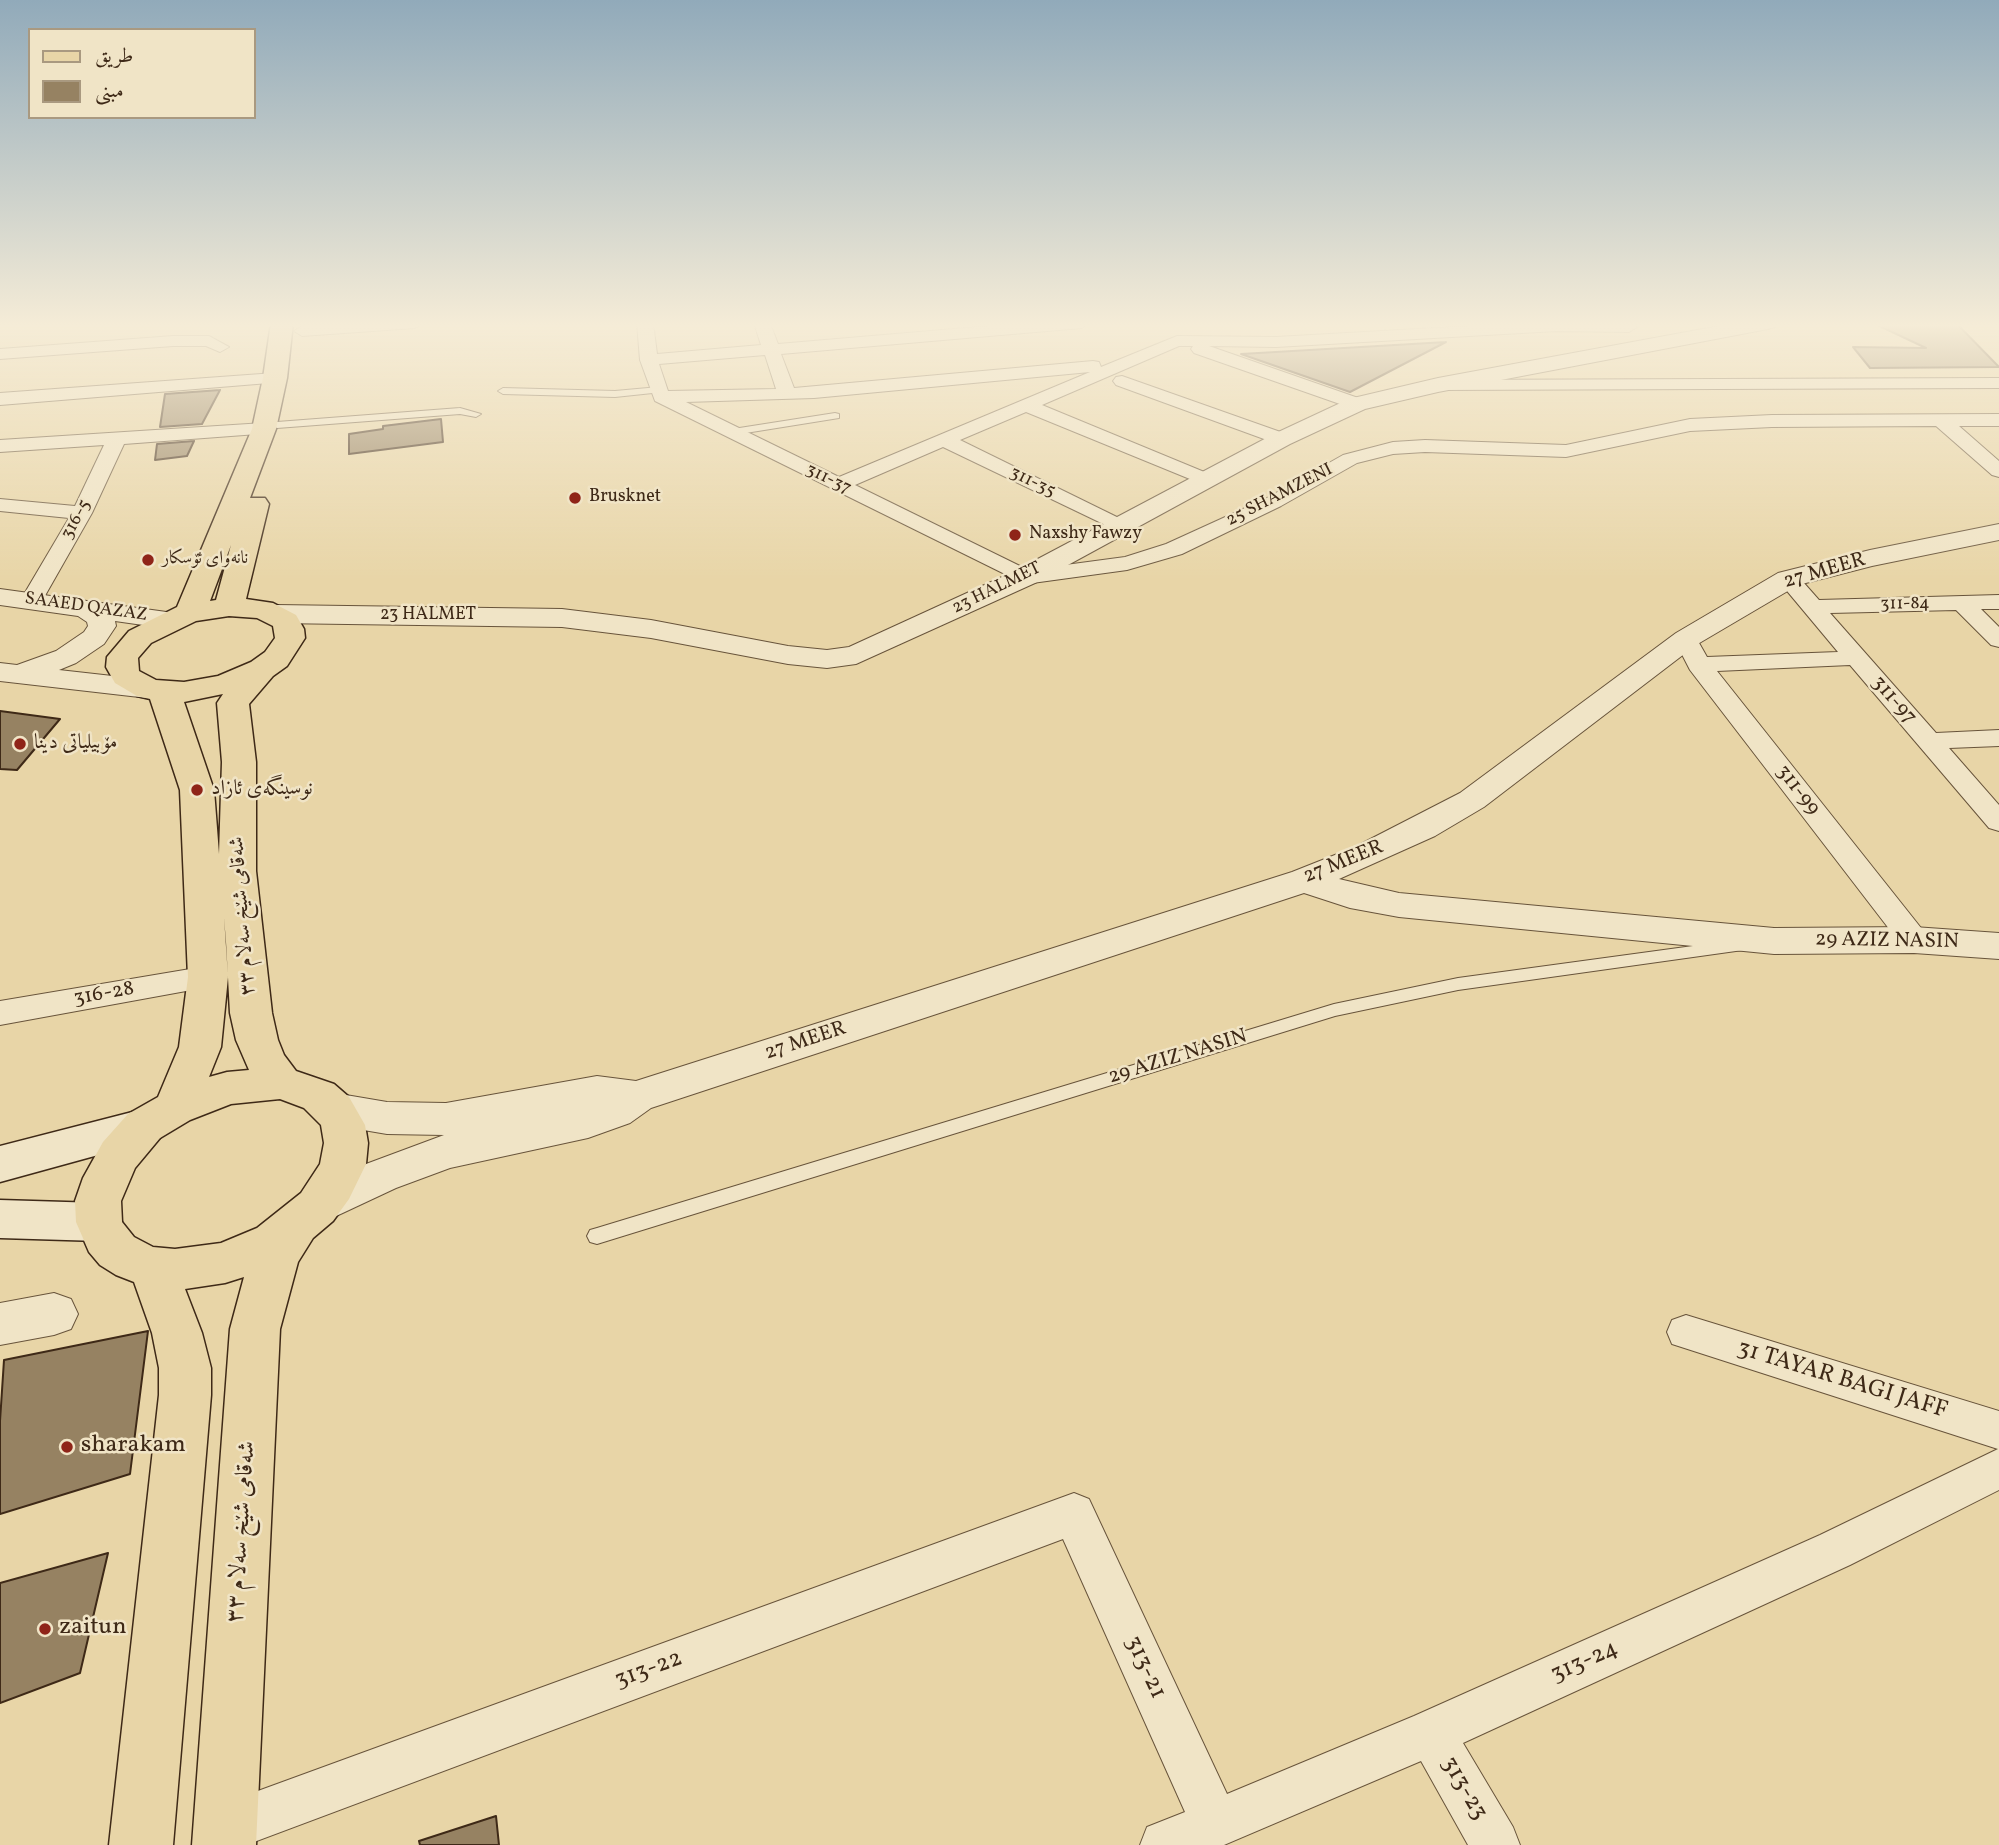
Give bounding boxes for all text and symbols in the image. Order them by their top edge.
legend [28,28,256,119]
text: طريق [95,42,133,71]
text: مبنى [95,77,124,106]
street label: 311-37 [802,460,854,500]
street label: 25 SHAMZENI [1223,460,1337,532]
street label: 311-35 [1006,463,1058,503]
place label: Brusknet [589,487,661,509]
marker: Brusknet [567,490,583,506]
street label: 316-5 [57,496,97,544]
place label: Naxshy Fawzy [1029,524,1142,546]
marker: Naxshy Fawzy [1007,527,1023,543]
street label: 27 MEER [1781,548,1869,596]
place label: نانەوای ئۆسکار [162,549,248,571]
marker: نانەوای ئۆسکار [140,552,156,568]
street label: 23 HALMET [949,558,1045,620]
street label: SAAED QAZAZ [23,589,149,627]
street label: 311-84 [1880,594,1930,616]
street label: 23 HALMET [380,605,476,627]
street label: 311-97 [1865,671,1921,731]
place label: مۆبیلیاتی دینا [34,731,118,757]
marker: مۆبیلیاتی دینا [12,736,28,752]
street label: 311-99 [1769,761,1825,821]
place label: نوسینگەی ئازاد [211,777,313,803]
marker: نوسینگەی ئازاد [189,782,205,798]
street label: شەقامی شێخ سەلام ٣٣ [226,836,262,996]
street label: 27 MEER [1300,836,1388,890]
street label: 29 AZIZ NASIN [1815,928,1959,956]
street label: 316-28 [72,977,136,1013]
street label: 27 MEER [762,1017,850,1067]
street label: 29 AZIZ NASIN [1106,1025,1250,1091]
street label: 31 TAYAR BAGI JAFF [1733,1335,1951,1427]
place label: sharakam [81,1433,186,1461]
marker: sharakam [59,1439,75,1455]
street label: شەقامی شێخ سەلام ٣٣ [222,1440,264,1624]
place label: zaitun [59,1615,126,1643]
marker: zaitun [37,1621,53,1637]
street label: 313-21 [1117,1632,1171,1704]
street label: 313-24 [1547,1636,1623,1690]
street label: 313-22 [611,1646,687,1696]
street label: 313-23 [1433,1752,1493,1826]

